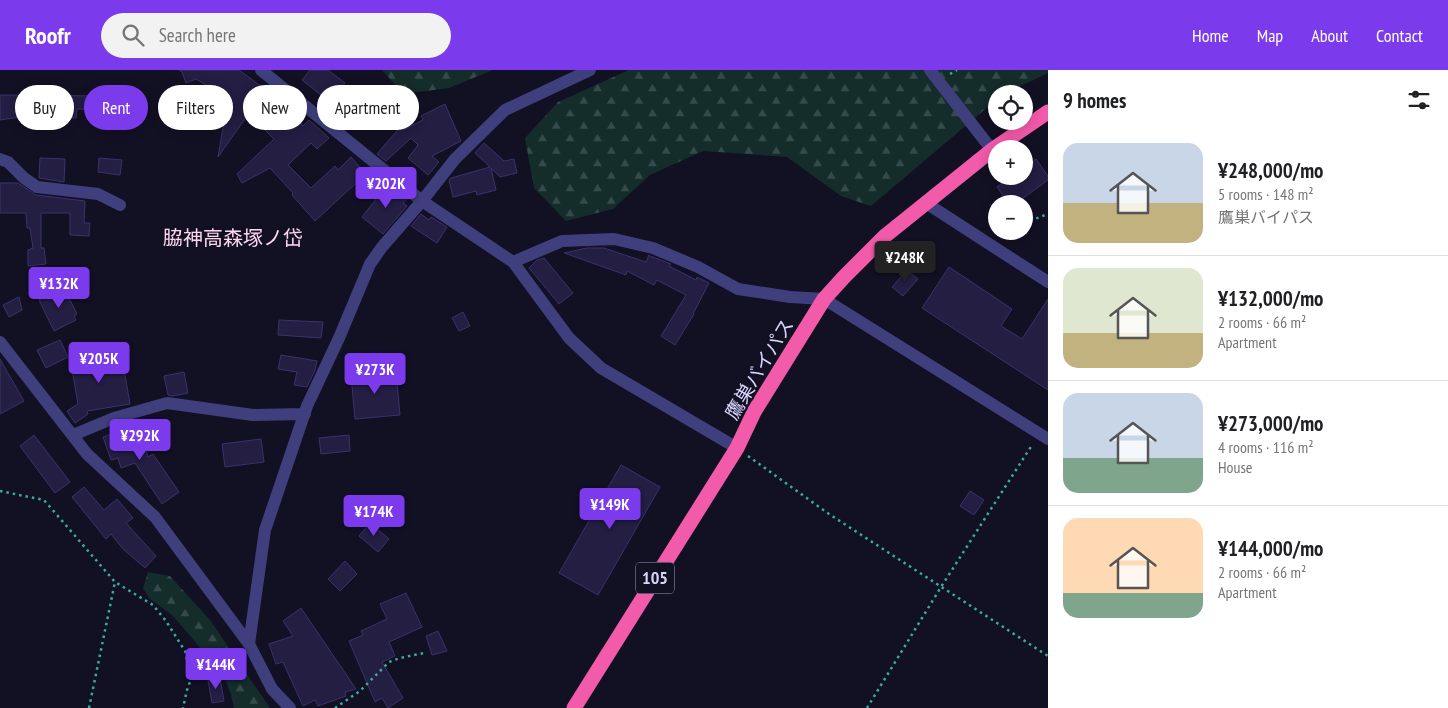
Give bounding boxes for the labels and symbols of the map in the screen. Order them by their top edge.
pin: ¥202K [351,166,421,209]
district label: 脇神高森塚ノ岱 [163,225,303,251]
pin: ¥248K [870,240,940,283]
pin: ¥132K [24,266,94,309]
street label: 鷹巣バイパス [719,314,799,424]
pin: ¥205K [64,342,134,384]
pin: ¥273K [340,352,410,395]
pin: ¥292K [105,418,175,461]
pin: ¥149K [575,488,645,530]
pin: ¥174K [339,494,409,537]
road number: 105 [636,562,674,594]
pin: ¥144K [181,648,251,690]

